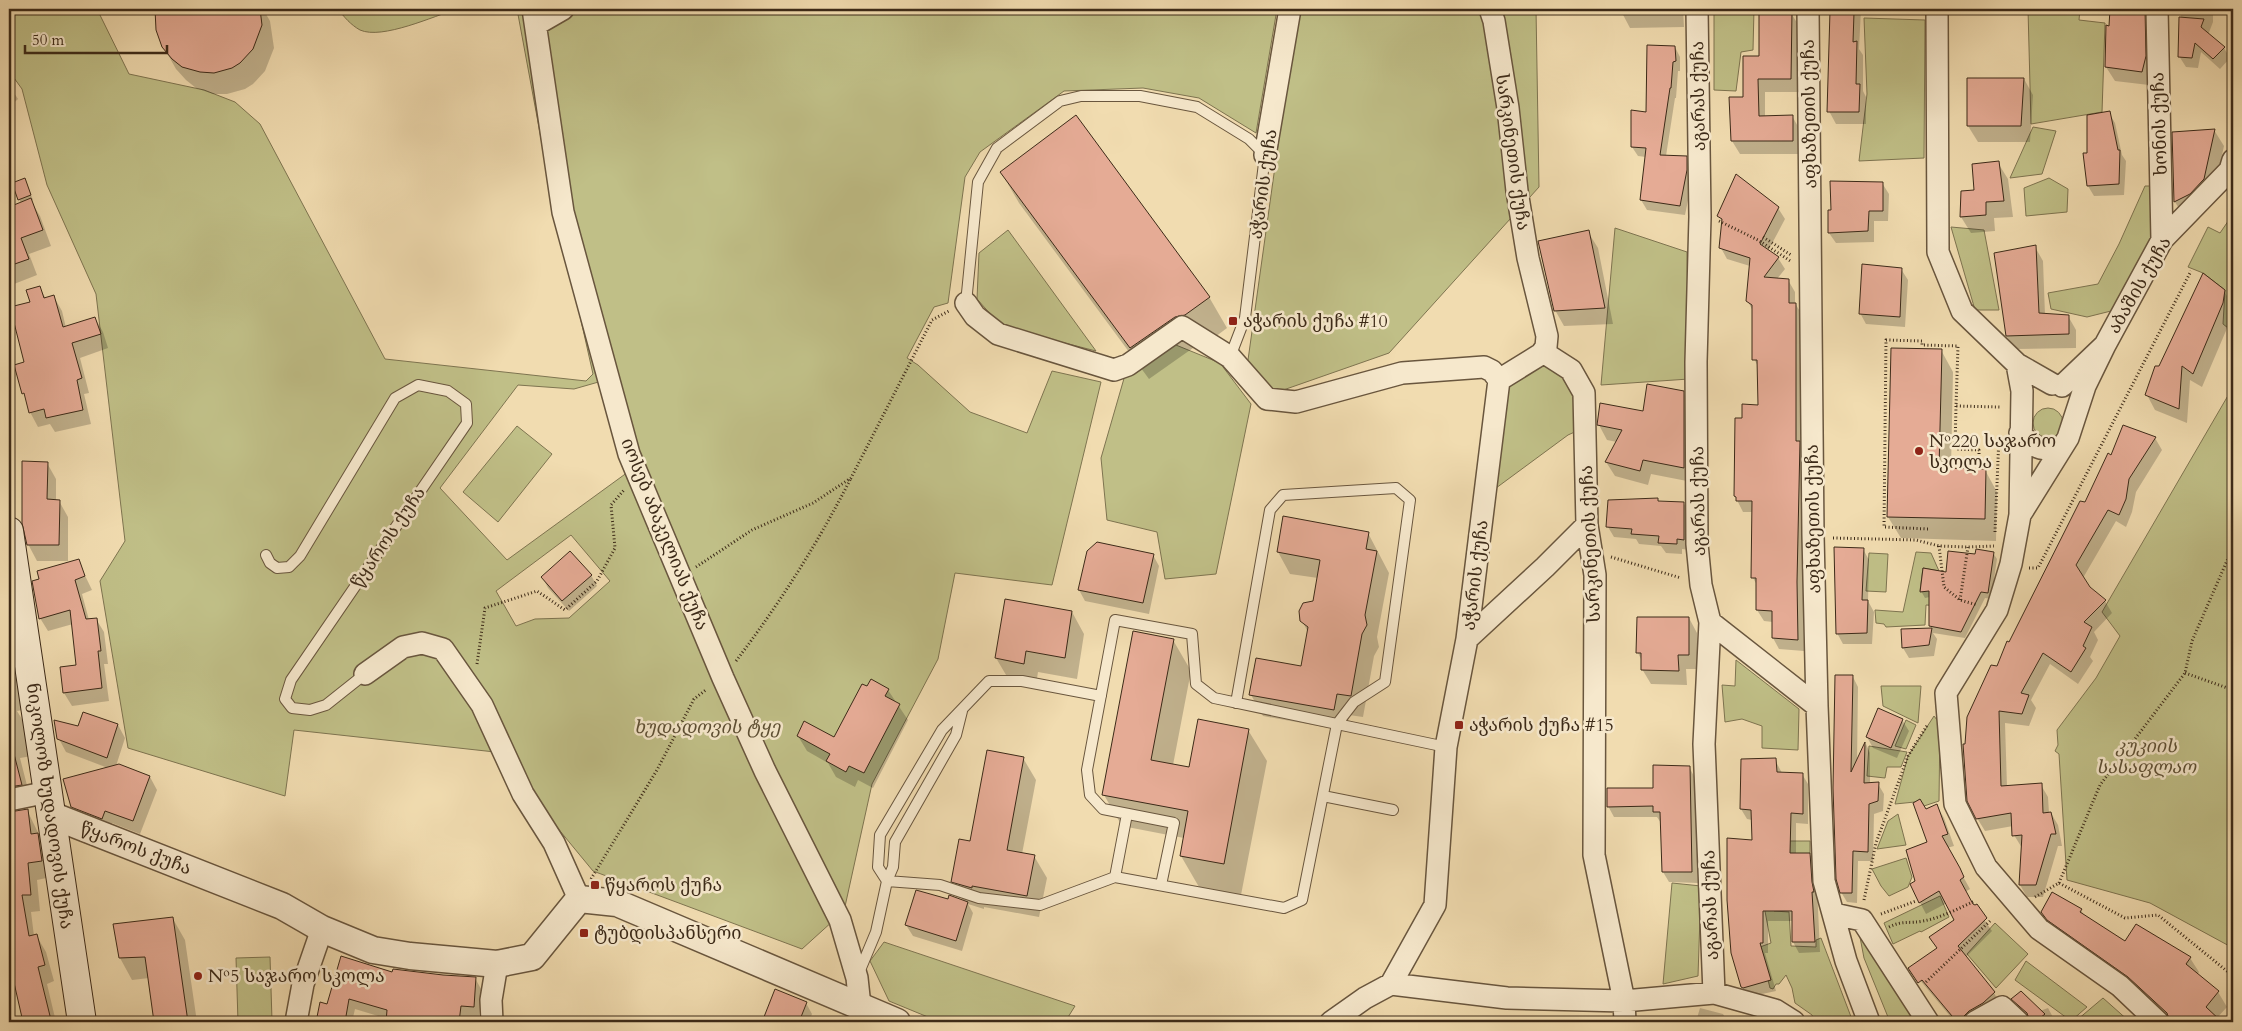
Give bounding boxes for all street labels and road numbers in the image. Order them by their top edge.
street label: აფხაზეთის ქუჩა [1796,39,1823,189]
street label: აგარას ქუჩა [1685,41,1712,151]
street label: სარკინეთის ქუჩა [1489,72,1536,232]
street label: ხონის ქუჩა [2145,72,2174,176]
street label: აჭარის ქუჩა [1243,127,1284,241]
street label: აბაშის ქუჩა [2102,232,2177,338]
street label: იოსებ აბაკელიას ქუჩა [614,434,715,634]
street label: აფხაზეთის ქუჩა [1800,444,1827,594]
street label: აგარას ქუჩა [1685,446,1712,556]
street label: სარკინეთის ქუჩა [1574,465,1607,623]
street label: წყაროს ქუჩა [345,482,432,593]
street label: აჭარის ქუჩა [1456,518,1495,632]
street label: ნიკოლოზ ხუდადოვის ქუჩა [20,681,79,931]
street label: წყაროს ქუჩა [77,816,195,881]
street label: აგარას ქუჩა [1696,849,1725,961]

